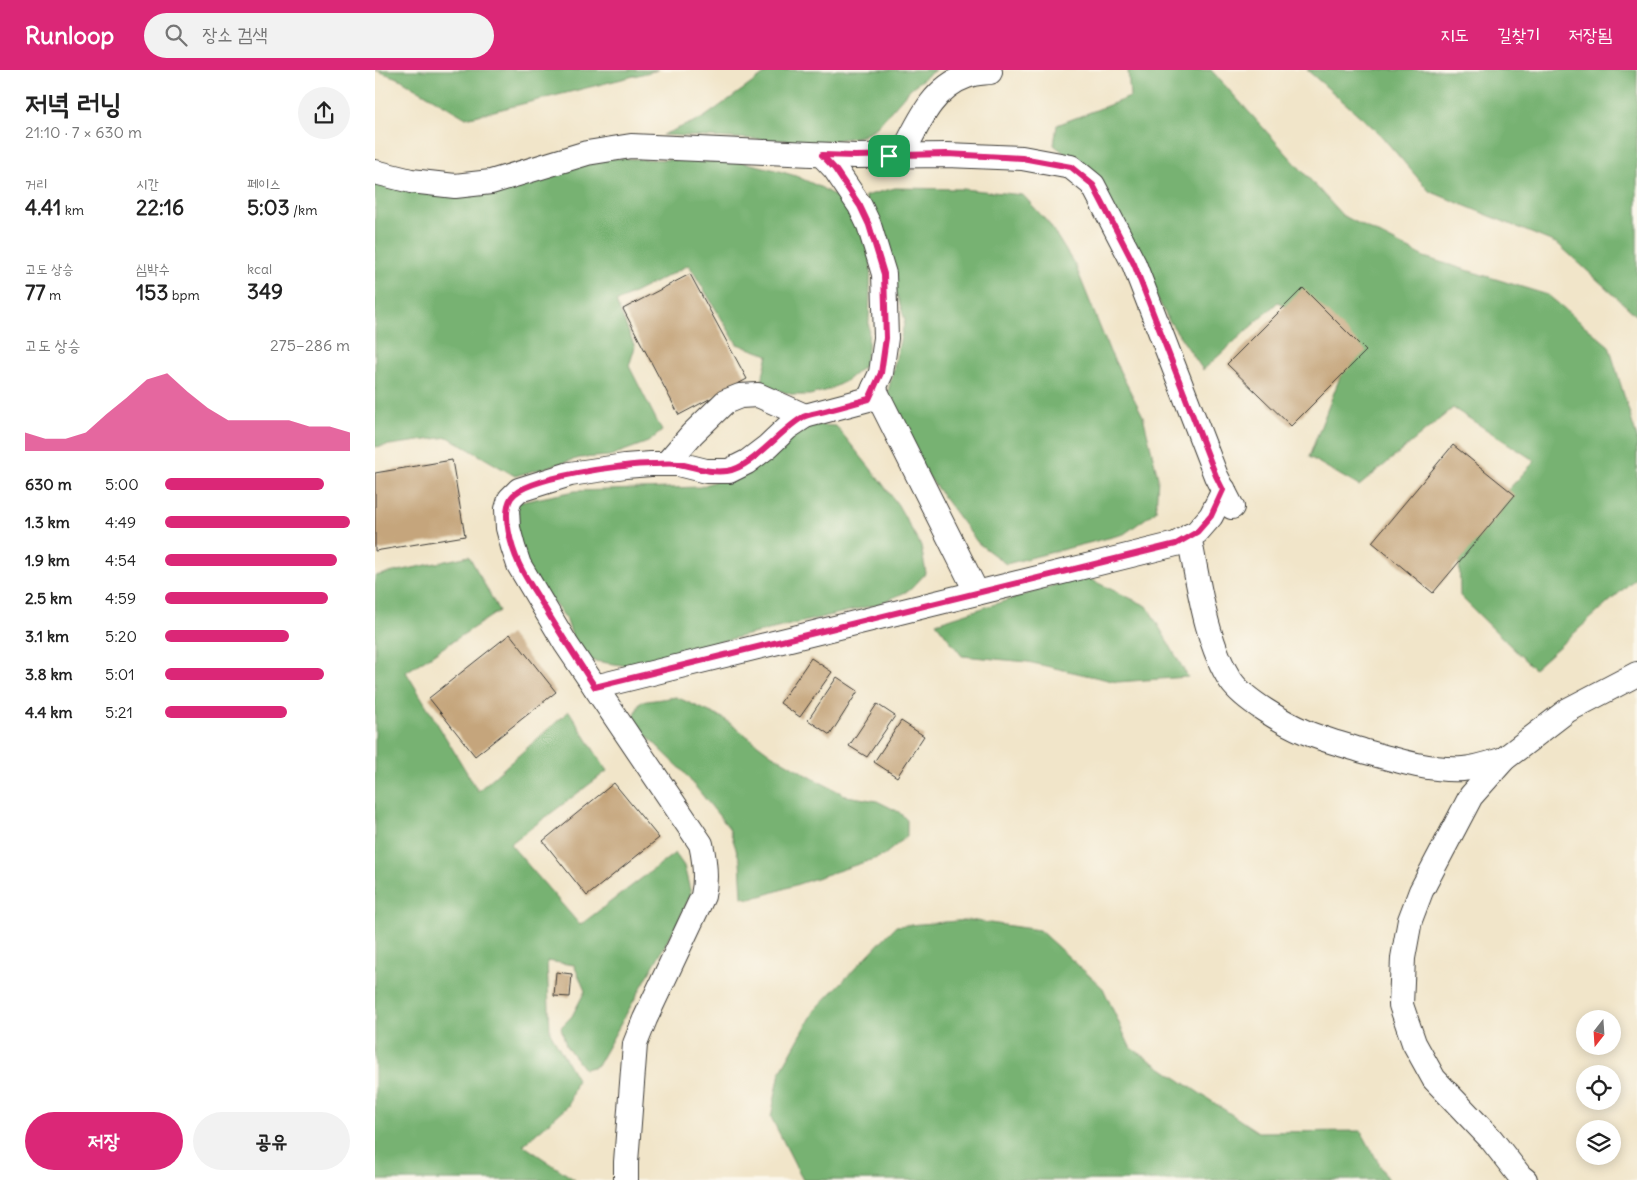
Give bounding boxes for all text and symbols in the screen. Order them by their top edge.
search box [144,13,494,58]
text: Runloop [25,20,114,50]
icon: search [162,21,190,49]
text: 장소 검색 [202,22,268,46]
text: 지도 [1440,23,1469,46]
text: 길찾기 [1497,23,1541,46]
text: 저장됨 [1569,23,1612,46]
text: 저녁 러닝 [25,85,122,121]
button: share [298,87,350,139]
text: 21:10 · 7 × 630 m [25,122,142,142]
pin [868,135,910,177]
icon: arrive [875,142,903,170]
text: 거리 [25,175,48,193]
text: 시간 [136,175,159,193]
text: 페이스 [247,175,281,193]
text: 4.41 [25,194,61,221]
text: 22:16 [136,194,184,221]
text: 5:03 [247,194,290,221]
text: km [61,201,84,219]
text: /km [290,201,317,219]
text: 고도 상승 [25,260,73,278]
text: 심박수 [136,260,170,278]
text: kcal [247,260,272,278]
text: 349 [247,278,283,305]
text: 77 [25,279,46,306]
text: 153 [136,279,168,306]
text: m [46,286,61,304]
text: bpm [168,286,200,304]
text: 고도 상승 [25,335,80,355]
text: 275–286 m [270,335,350,355]
text: 630 m [25,474,72,494]
text: 5:00 [105,474,139,494]
text: 1.3 km [25,512,70,532]
text: 4:49 [105,512,136,532]
text: 1.9 km [25,550,70,570]
text: 4:54 [105,550,136,570]
text: 2.5 km [25,588,72,608]
text: 4:59 [105,588,136,608]
text: 3.1 km [25,626,69,646]
text: 5:20 [105,626,137,646]
text: 3.8 km [25,664,73,684]
text: 5:01 [105,664,135,684]
text: 4.4 km [25,702,73,722]
text: 5:21 [105,702,133,722]
north arrow [1576,1010,1621,1055]
map controls [1576,1010,1621,1165]
button: locate [1576,1065,1621,1110]
button: 저장 [25,1112,183,1170]
button: 공유 [193,1112,350,1170]
button: layers [1576,1120,1621,1165]

